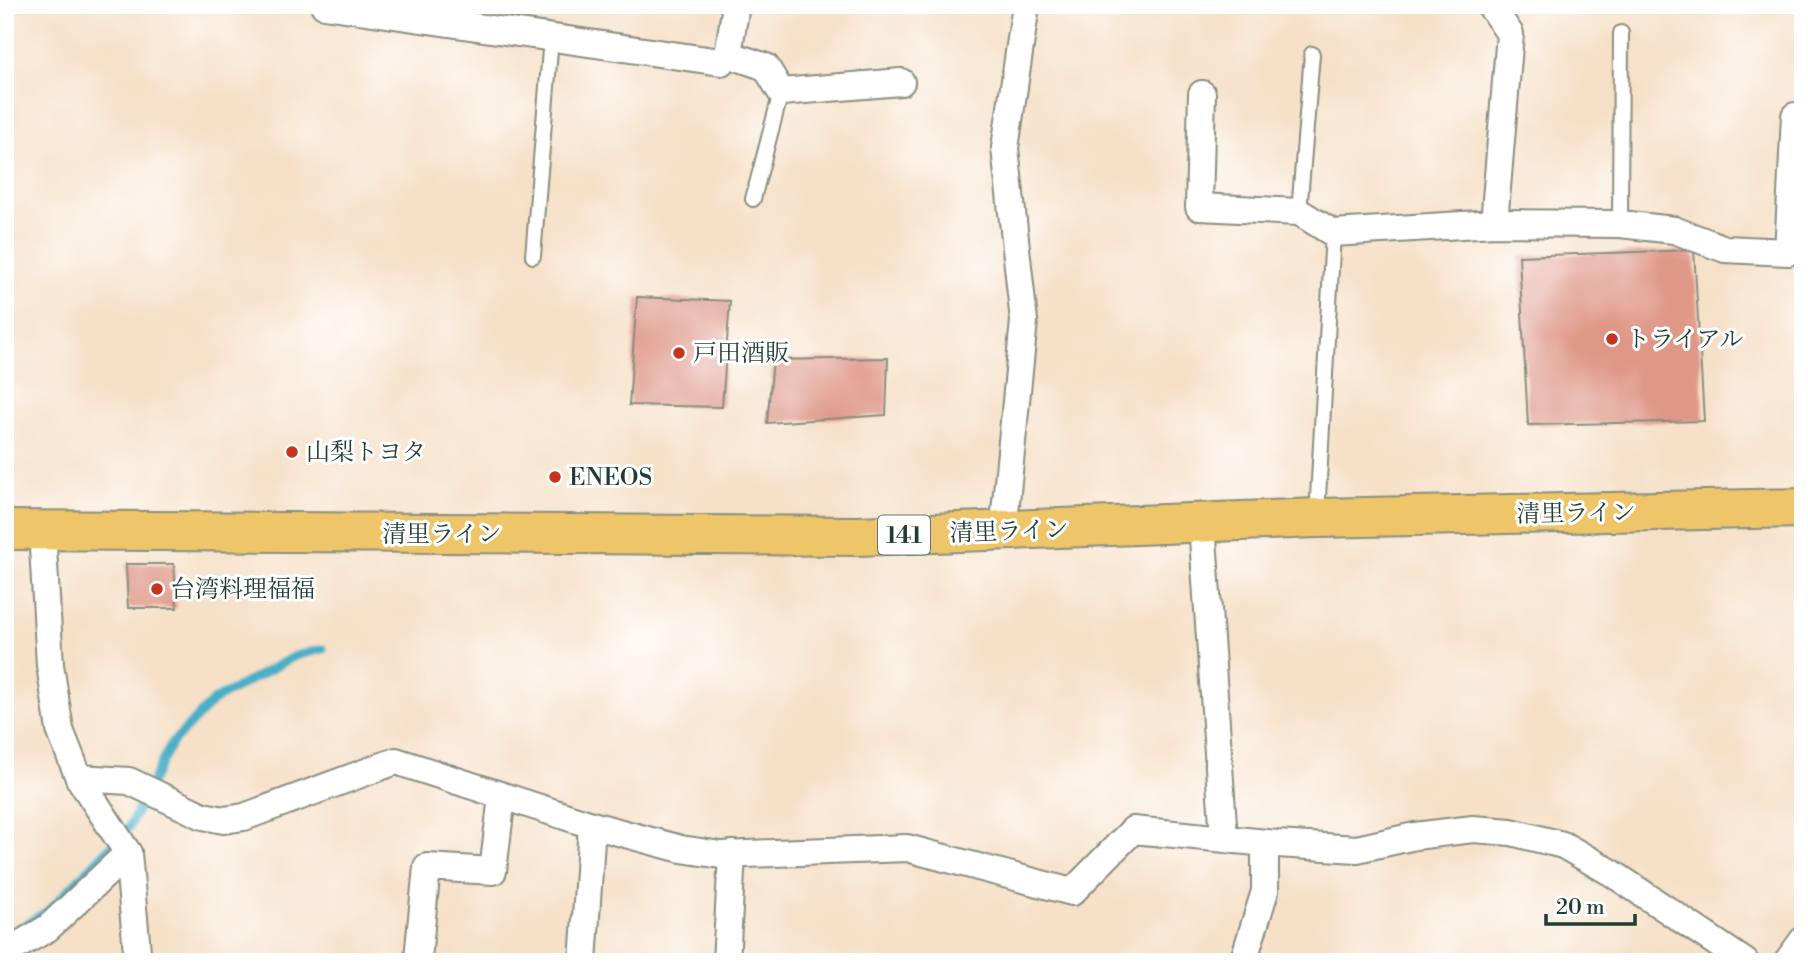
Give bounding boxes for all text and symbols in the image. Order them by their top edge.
place label: トライアル [1626,325,1744,355]
marker: トライアル [1604,331,1620,347]
place label: 戸田酒販 [693,339,789,369]
marker: 戸田酒販 [671,345,687,361]
place label: 山梨トヨタ [306,438,426,468]
marker: 山梨トヨタ [284,444,300,460]
place label: ENEOS [569,463,652,493]
marker: ENEOS [547,469,563,485]
street label: 清里ライン [1516,498,1636,530]
street label: 清里ライン [949,515,1069,549]
road number: 141 [878,516,930,554]
street label: 清里ライン [382,520,502,550]
place label: 台湾料理福福 [171,575,315,605]
marker: 台湾料理福福 [149,581,165,597]
scale bar [1546,883,1635,927]
text: 20 m [1556,895,1605,921]

